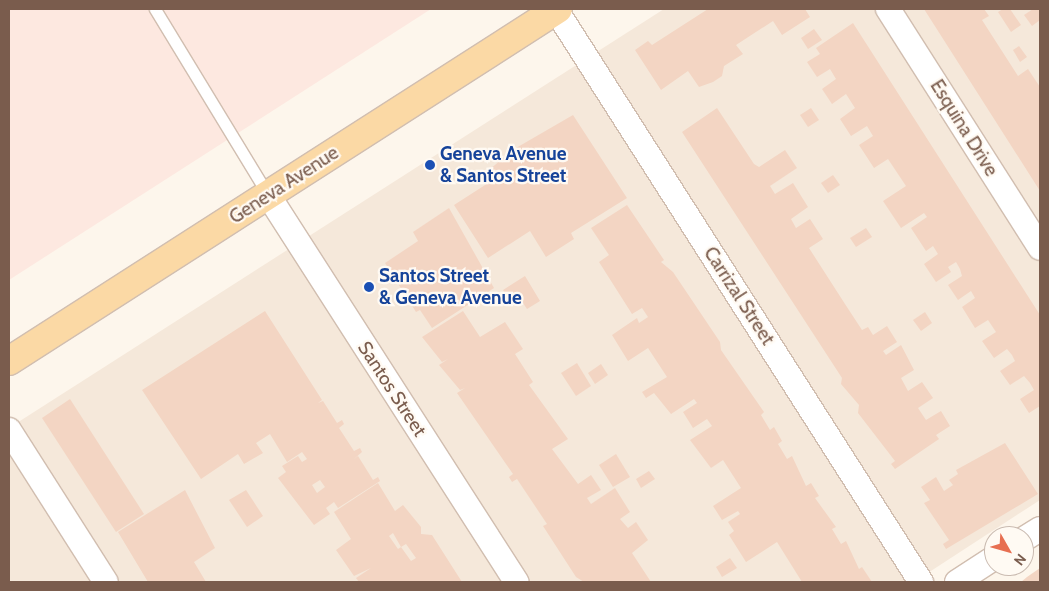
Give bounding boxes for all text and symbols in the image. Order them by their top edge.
street label: Esquina Drive [925,76,1003,180]
street label: Geneva Avenue [225,141,343,229]
place label: Geneva Avenue & Santos Street [440,143,566,187]
marker: Geneva Avenue & Santos Street [424,159,436,171]
street label: Carrizal Street [699,243,779,349]
place label: Santos Street & Geneva Avenue [379,265,522,309]
marker: Santos Street & Geneva Avenue [363,281,375,293]
street label: Santos Street [353,337,431,441]
north arrow [984,526,1034,576]
text: N [1010,550,1030,569]

